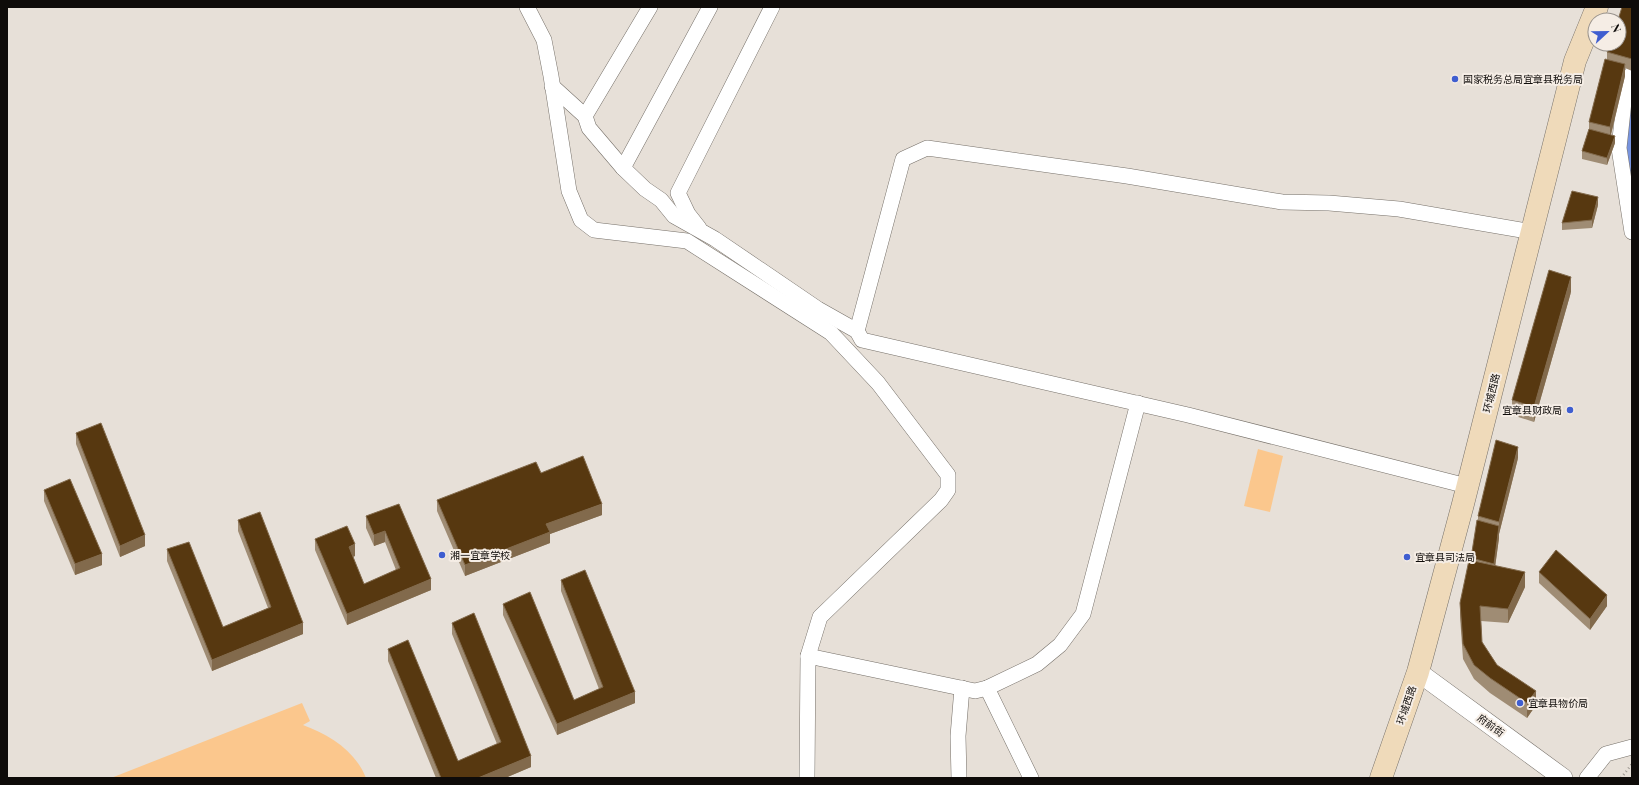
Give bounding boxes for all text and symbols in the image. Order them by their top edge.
north arrow [1587,12,1627,52]
text: N [1608,22,1625,35]
place label: 国家税务总局宜章县税务局 [1463,72,1583,86]
marker: 国家税务总局宜章县税务局 [1450,74,1460,84]
street label: 环城西路 [1479,372,1503,414]
place label: 宜章县财政局 [1502,403,1562,417]
marker: 宜章县财政局 [1565,405,1575,415]
place label: 湘一宜章学校 [450,548,510,562]
marker: 湘一宜章学校 [437,550,447,560]
place label: 宜章县司法局 [1415,550,1475,564]
marker: 宜章县司法局 [1402,552,1412,562]
street label: 环城西路 [1393,684,1419,726]
place label: 宜章县物价局 [1528,696,1588,710]
marker: 宜章县物价局 [1515,698,1525,708]
street label: 府前街 [1475,711,1507,739]

